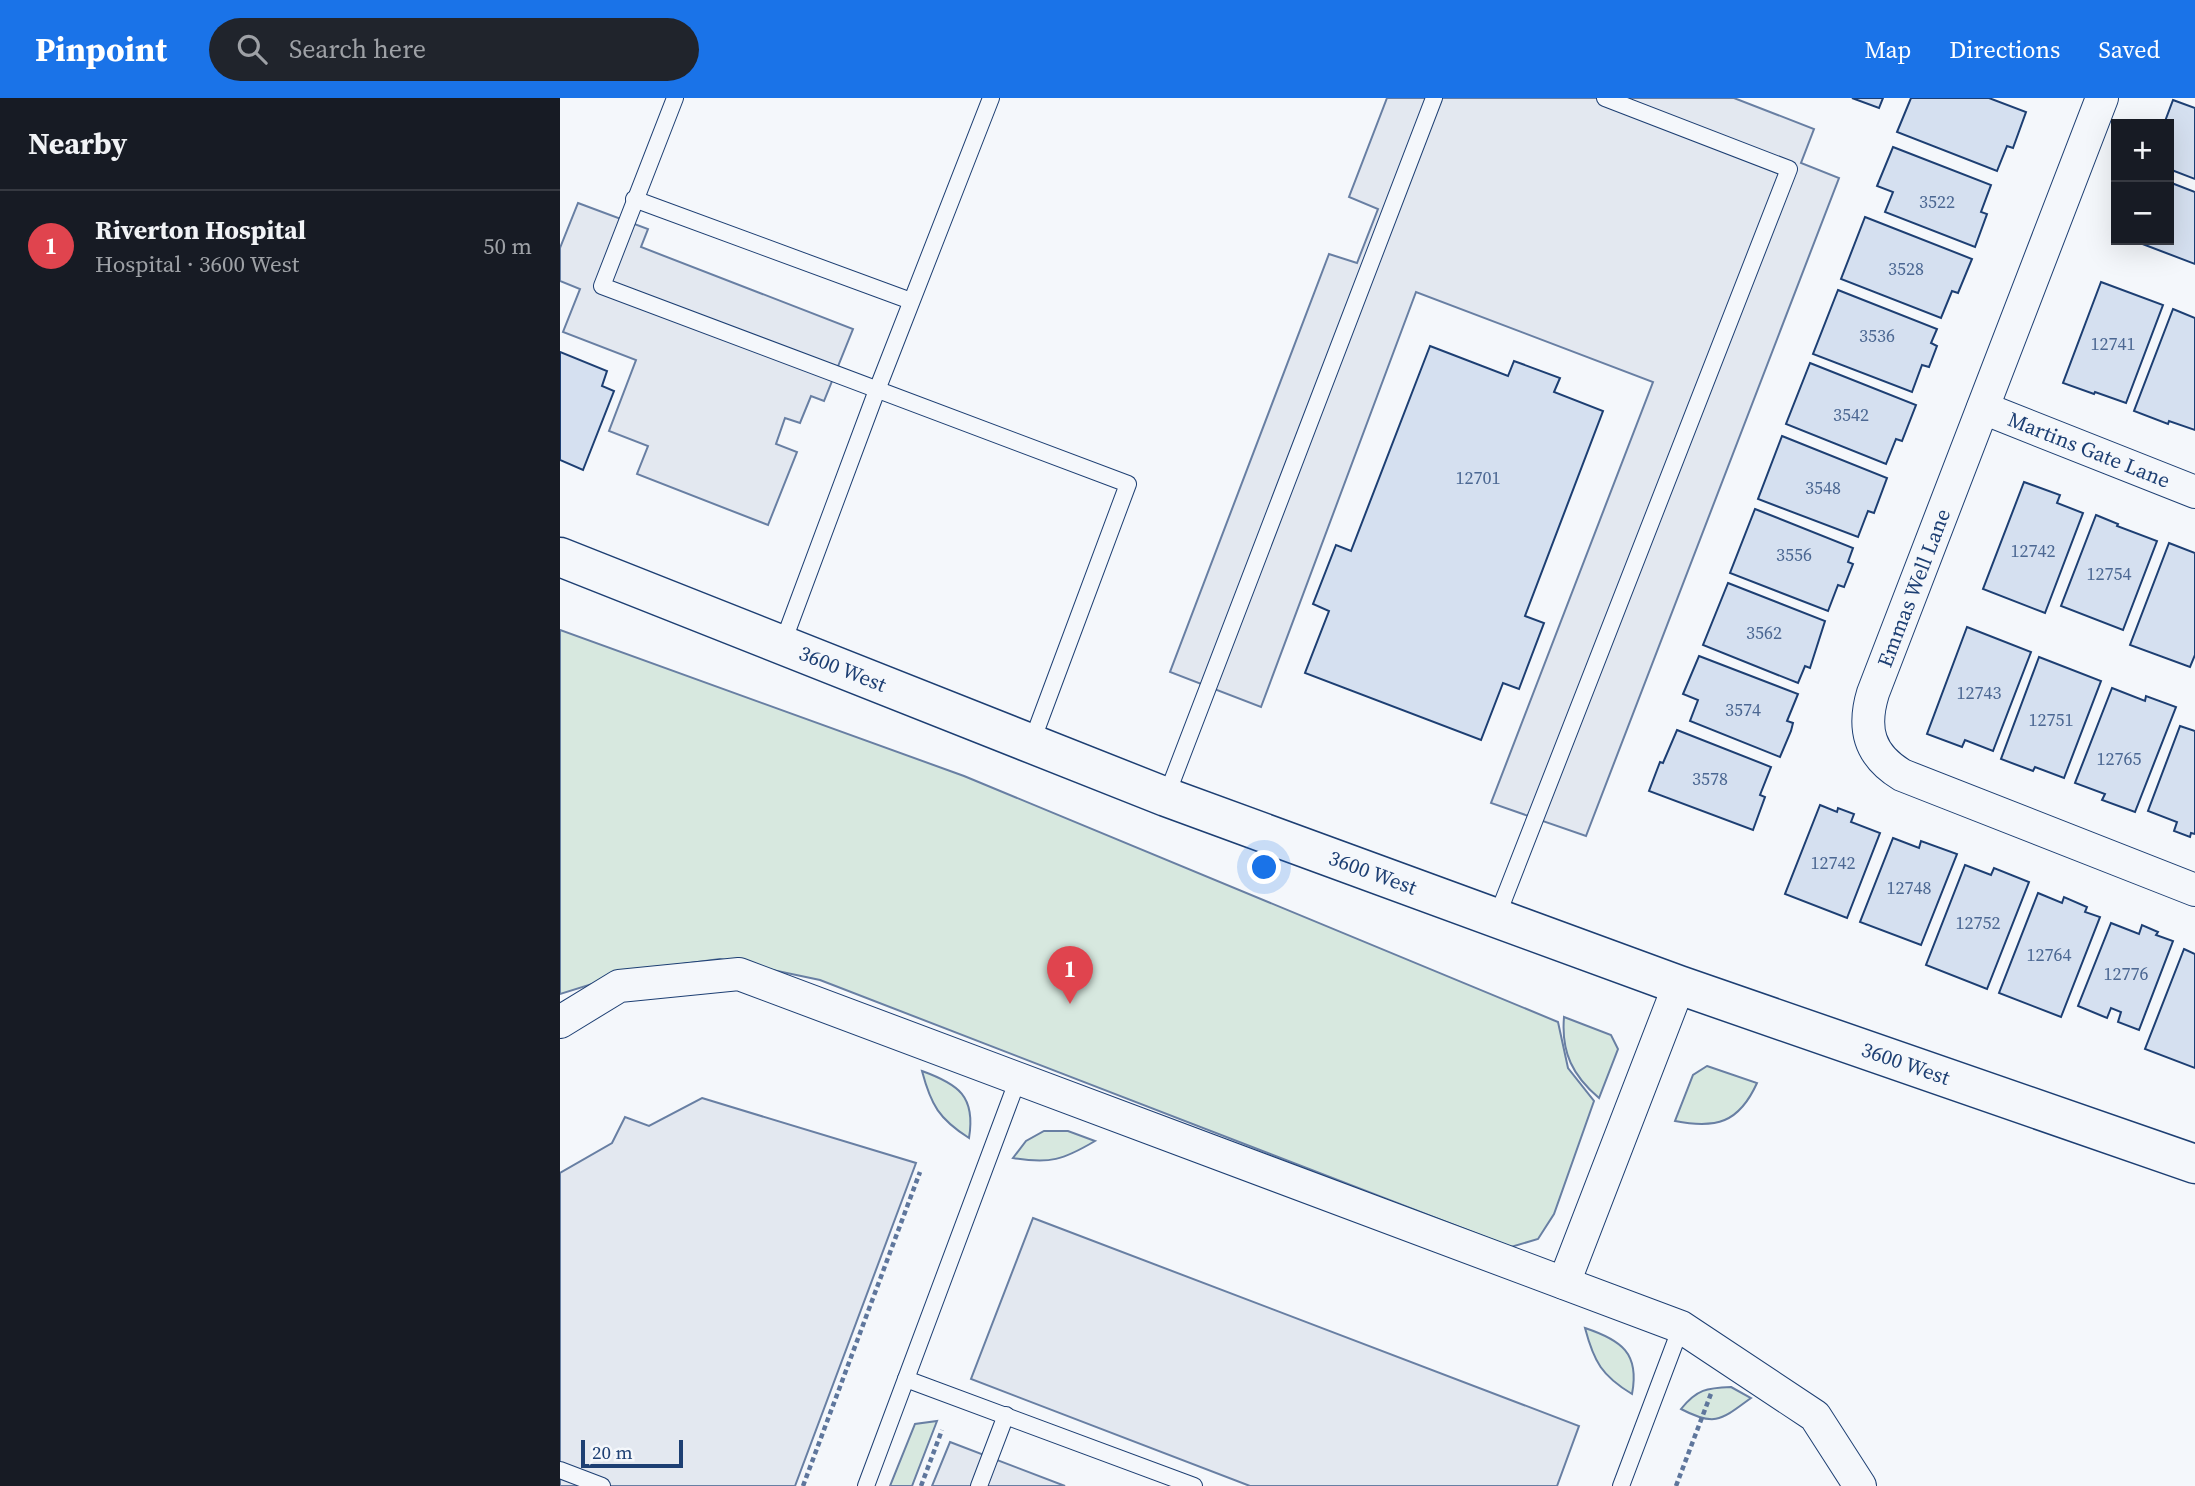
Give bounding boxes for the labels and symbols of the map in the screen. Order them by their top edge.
house number: 3522 [1919,189,1955,214]
house number: 3528 [1888,256,1924,281]
house number: 3536 [1859,323,1895,348]
house number: 12741 [2091,331,2136,356]
house number: 3542 [1833,402,1869,427]
street label: Martins Gate Lane [2004,404,2175,495]
house number: 12701 [1456,465,1501,490]
house number: 3548 [1805,475,1841,500]
street label: Emmas Well Lane [1870,504,1957,671]
house number: 12742 [2011,538,2056,563]
house number: 3556 [1776,542,1812,567]
house number: 12754 [2087,561,2132,586]
house number: 3562 [1746,620,1782,645]
street label: 3600 West [795,638,891,699]
house number: 12743 [1957,680,2002,705]
house number: 3574 [1725,697,1761,722]
house number: 12751 [2029,707,2074,732]
house number: 12765 [2097,746,2142,771]
house number: 3578 [1692,766,1728,791]
street label: 3600 West [1325,843,1421,902]
your location [1247,850,1281,884]
house number: 12742 [1811,850,1856,875]
house number: 12748 [1887,875,1932,900]
house number: 12752 [1956,910,2001,935]
house number: 12764 [2027,942,2072,967]
pin: 1 [1047,946,1093,1004]
house number: 12776 [2104,961,2149,986]
street label: 3600 West [1858,1034,1954,1092]
scale bar [581,1437,682,1469]

